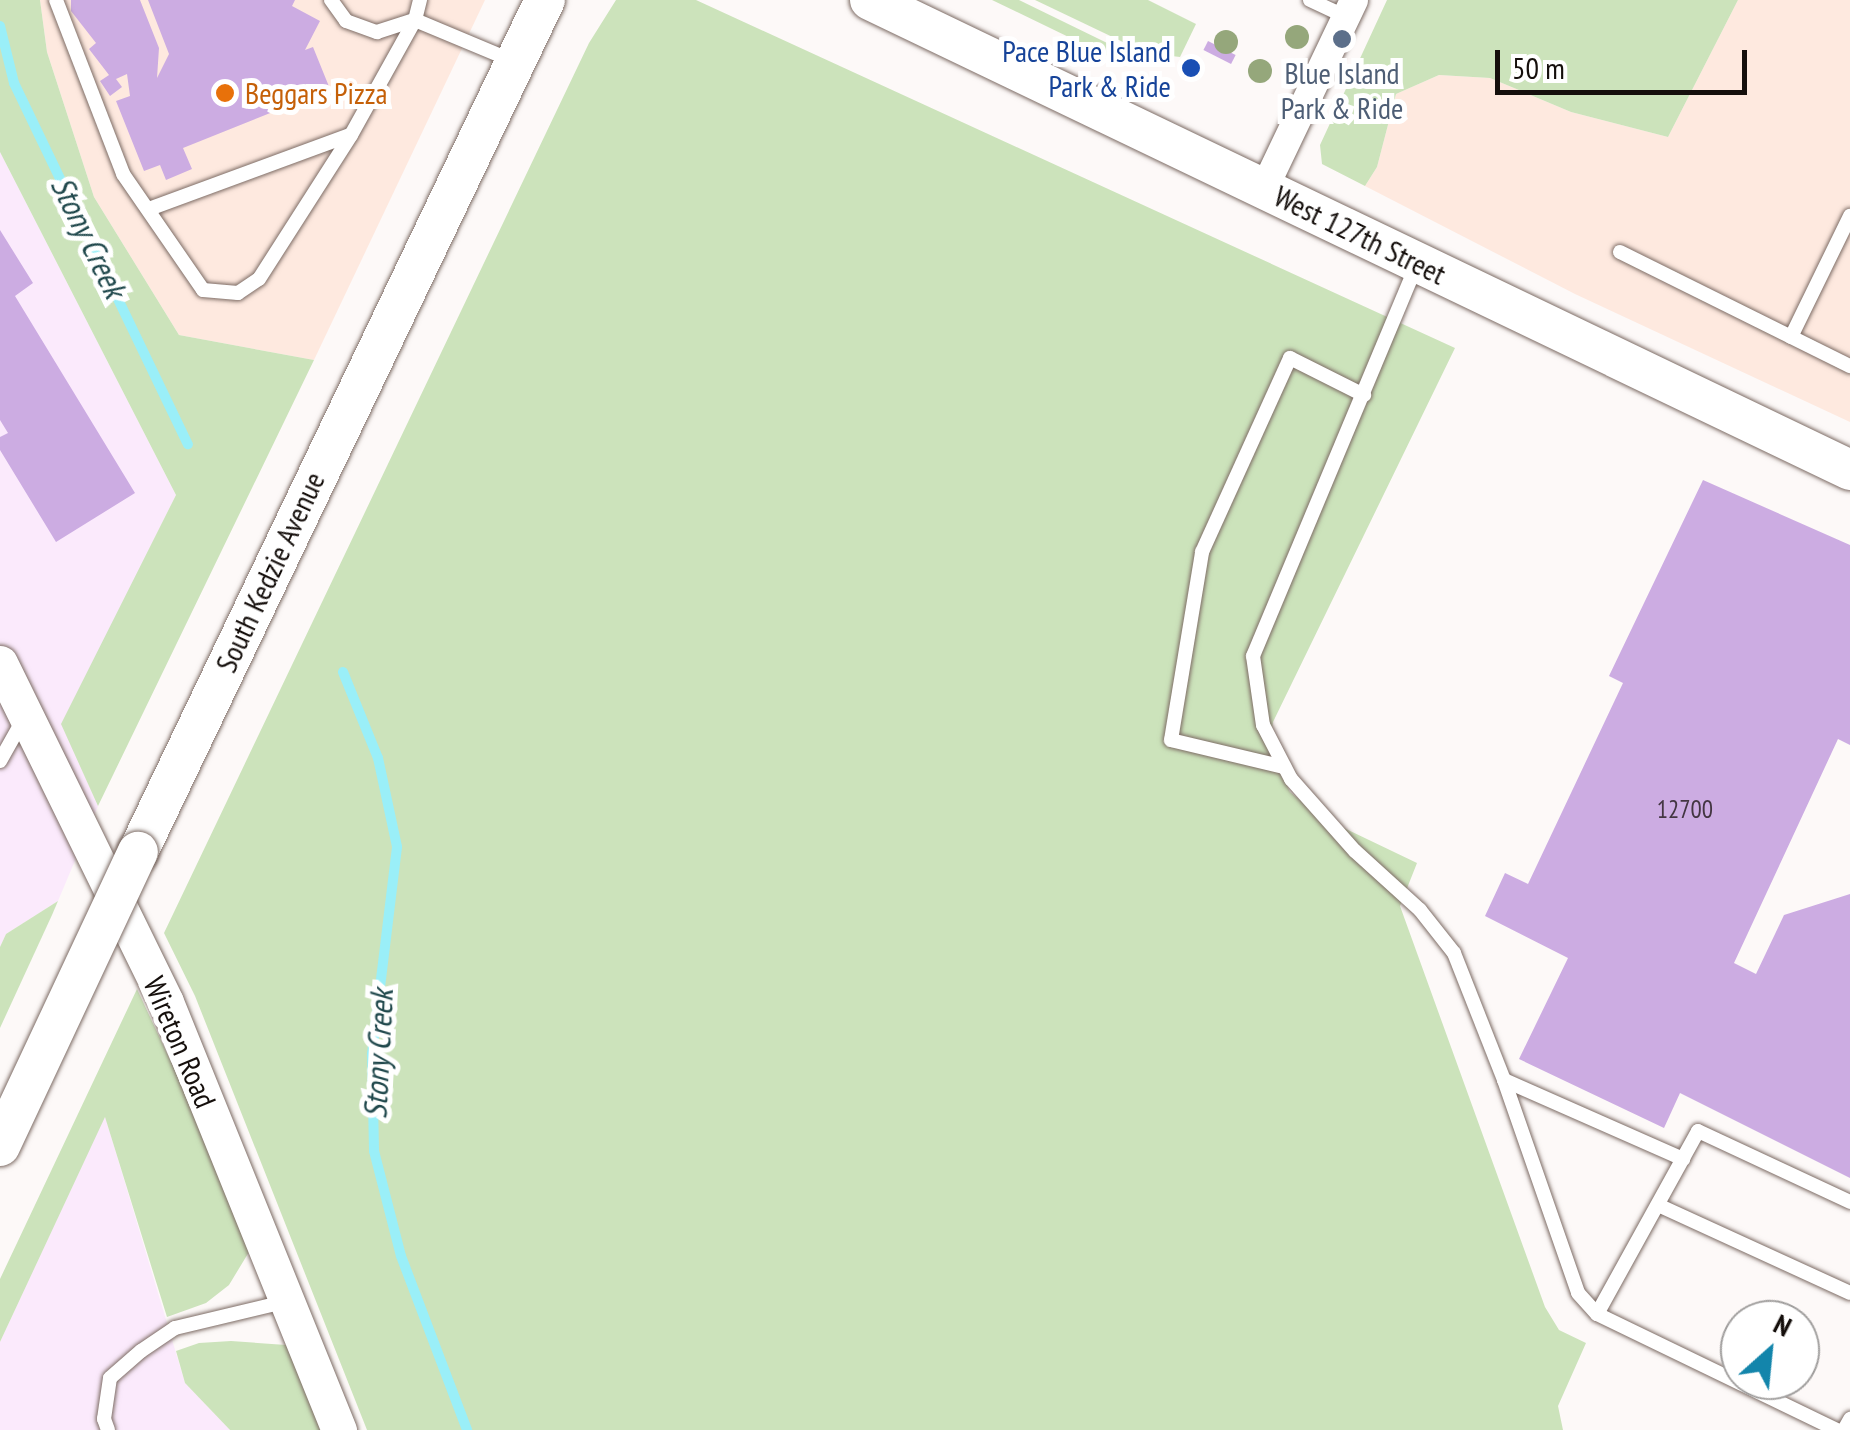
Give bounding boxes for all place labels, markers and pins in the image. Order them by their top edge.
marker: Blue Island Park & Ride [1331,28,1353,50]
place label: Pace Blue Island Park & Ride [1002,33,1171,104]
place label: Blue Island Park & Ride [1280,55,1404,126]
marker: Pace Blue Island Park & Ride [1180,57,1202,79]
place label: Beggars Pizza [245,75,388,111]
marker: Beggars Pizza [214,82,236,104]

